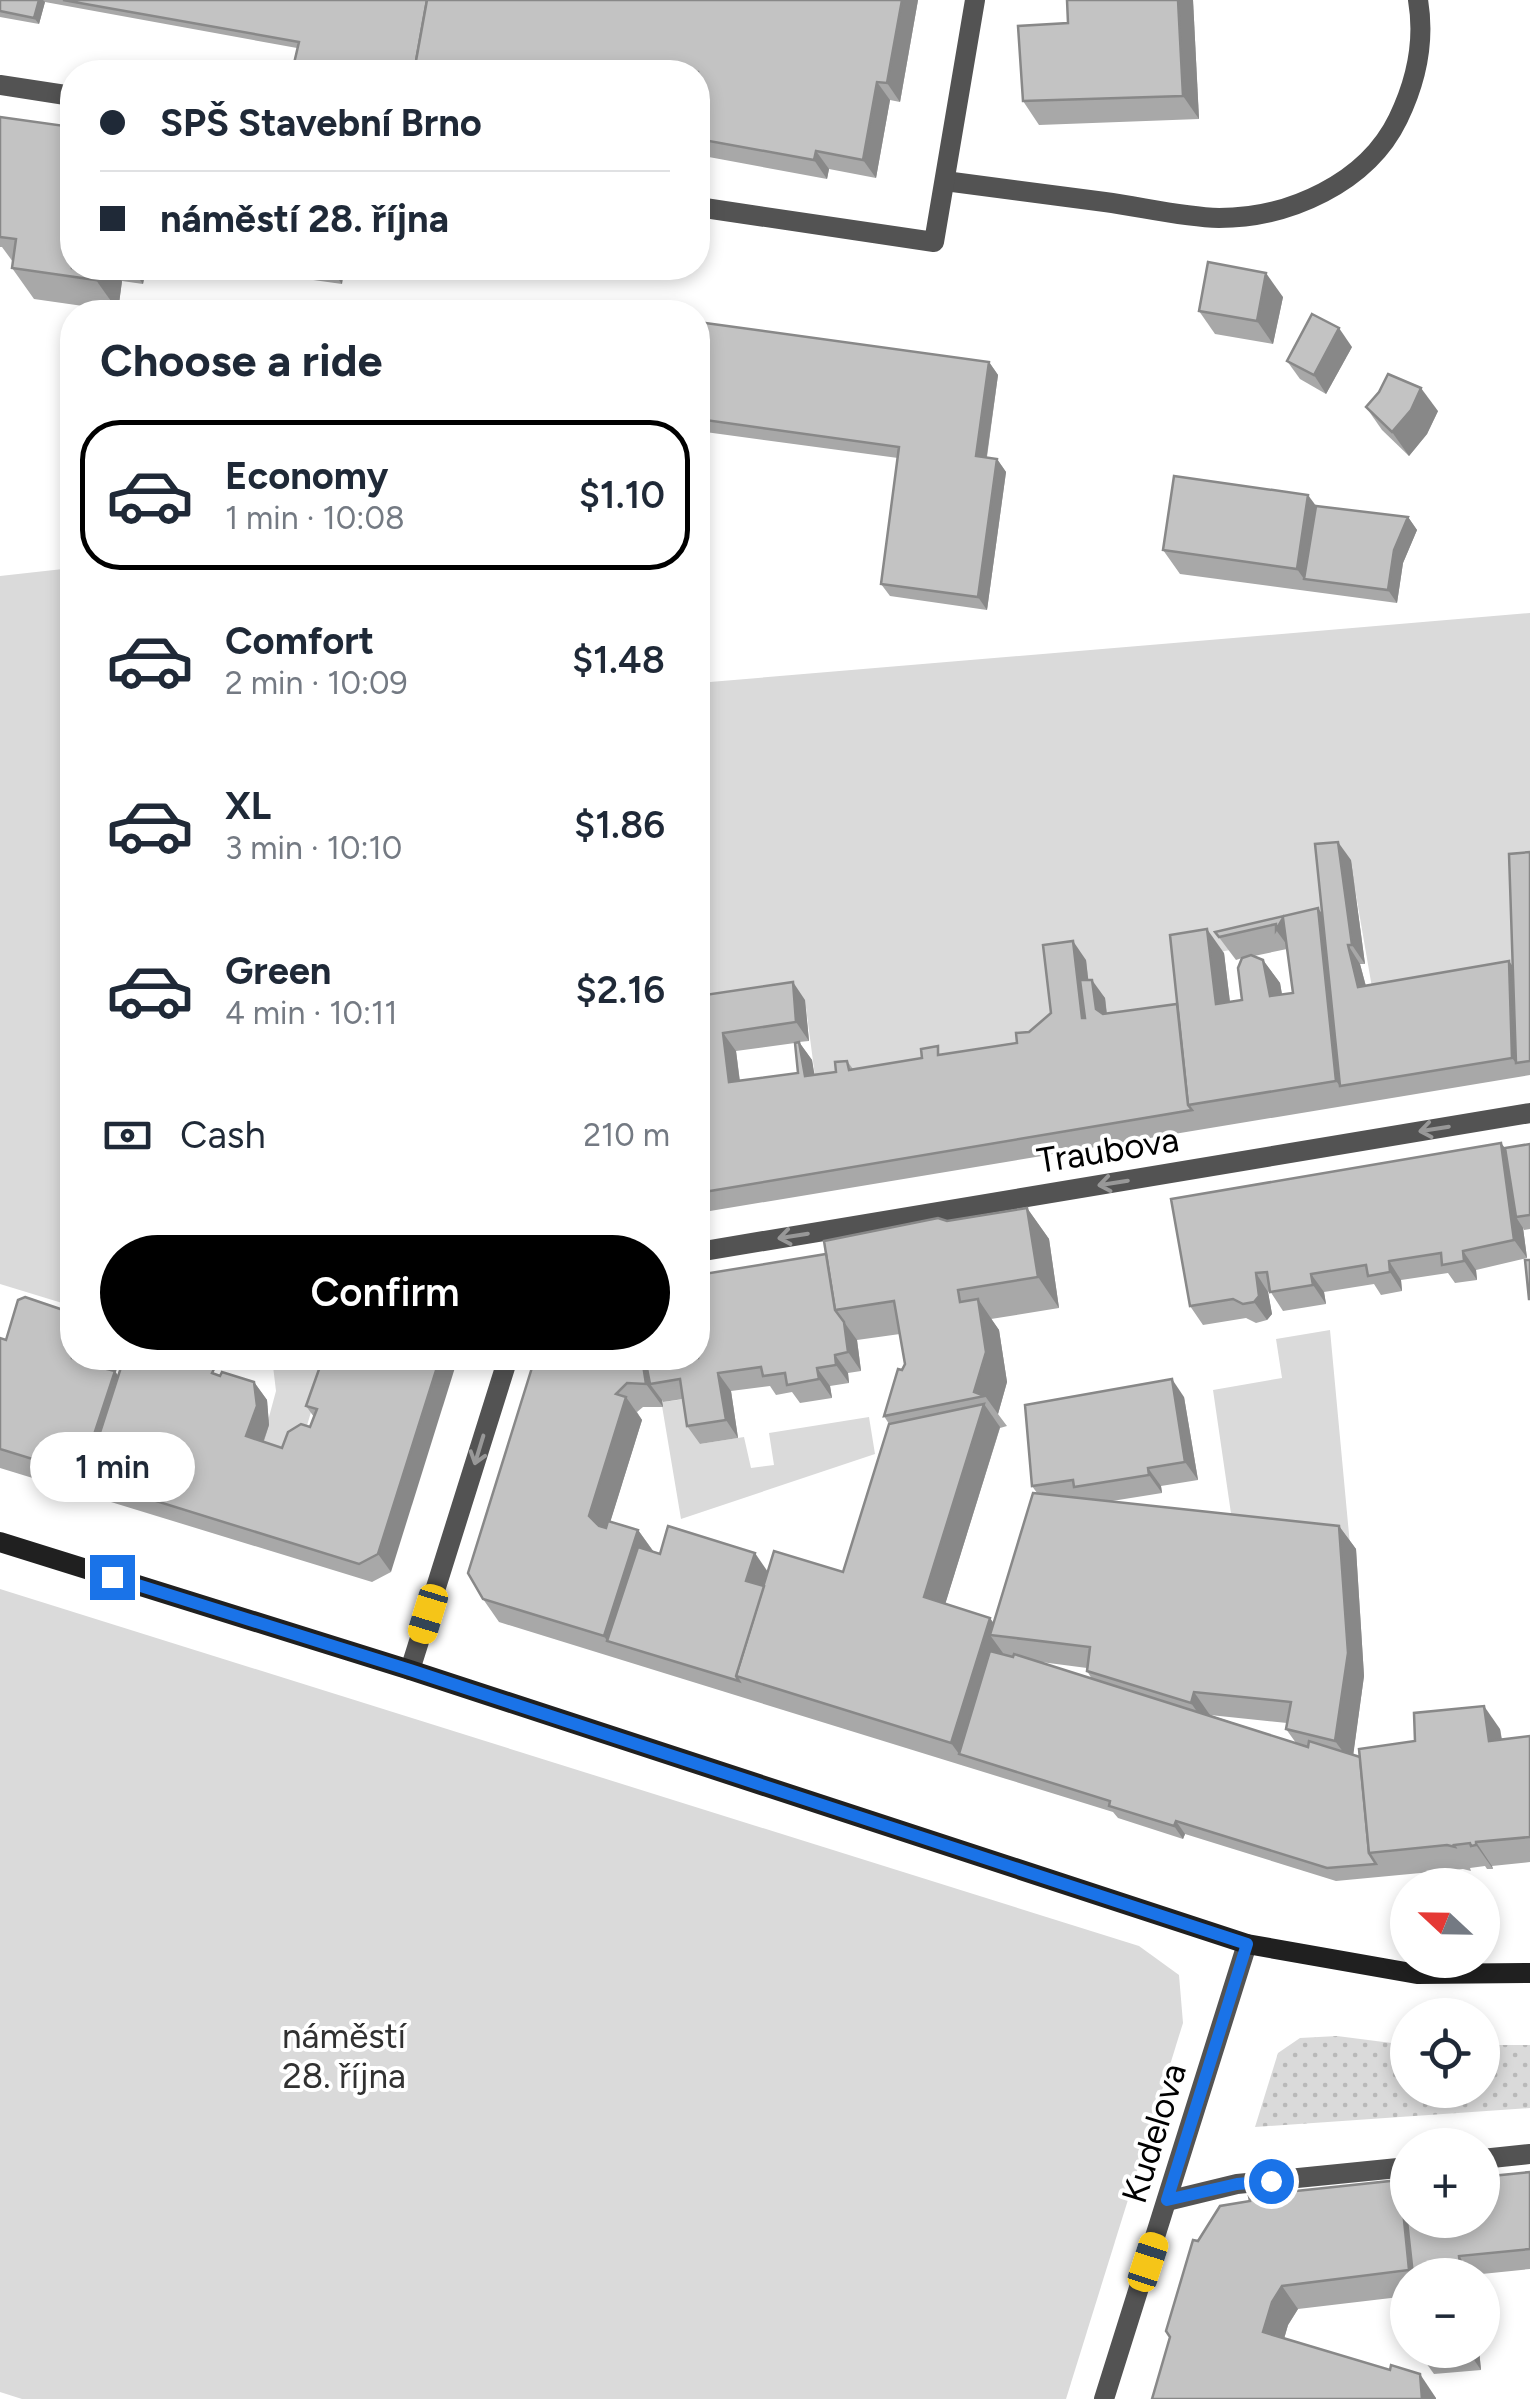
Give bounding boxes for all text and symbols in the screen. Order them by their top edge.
text: SPŠ Stavební Brno [160,100,482,146]
text: náměstí 28. října [160,196,449,242]
text: Choose a ride [100,333,382,387]
icon: car [105,450,195,540]
text: Economy [225,453,388,499]
text: $1.10 [579,472,665,518]
text: 1 min · 10:08 [225,499,405,537]
icon: car [105,615,195,705]
text: Comfort [225,618,374,664]
text: $1.48 [572,637,665,683]
text: 2 min · 10:09 [225,664,408,702]
icon: car [105,780,195,870]
text: XL [225,783,271,829]
text: $1.86 [574,802,665,848]
text: 3 min · 10:10 [225,829,402,867]
icon: car [105,945,195,1035]
text: Green [225,948,331,994]
text: $2.16 [576,967,665,1013]
text: 4 min · 10:11 [225,994,397,1032]
icon: cash [100,1108,155,1163]
text: Cash [180,1112,266,1158]
text: 210 m [583,1116,670,1154]
street label: Traubova [1034,1118,1182,1182]
one-way arrow [1418,1120,1451,1139]
one-way arrow [1098,1174,1130,1192]
one-way arrow [777,1227,809,1246]
button: Confirm [100,1235,670,1350]
callout: 1 min [29,1432,194,1502]
one-way arrow [469,1434,487,1466]
text: 1 min [75,1448,150,1486]
route end [90,1555,135,1600]
car [405,1581,451,1647]
north arrow [1390,1868,1500,1978]
map controls [1390,1868,1500,2368]
button: locate [1390,1998,1500,2108]
park label: náměstí 28. října [282,2015,408,2097]
street label: Kudelova [1113,2058,1195,2208]
button: + [1390,2128,1500,2238]
route start [1249,2159,1294,2204]
car [1124,2229,1172,2295]
button: − [1390,2258,1500,2368]

